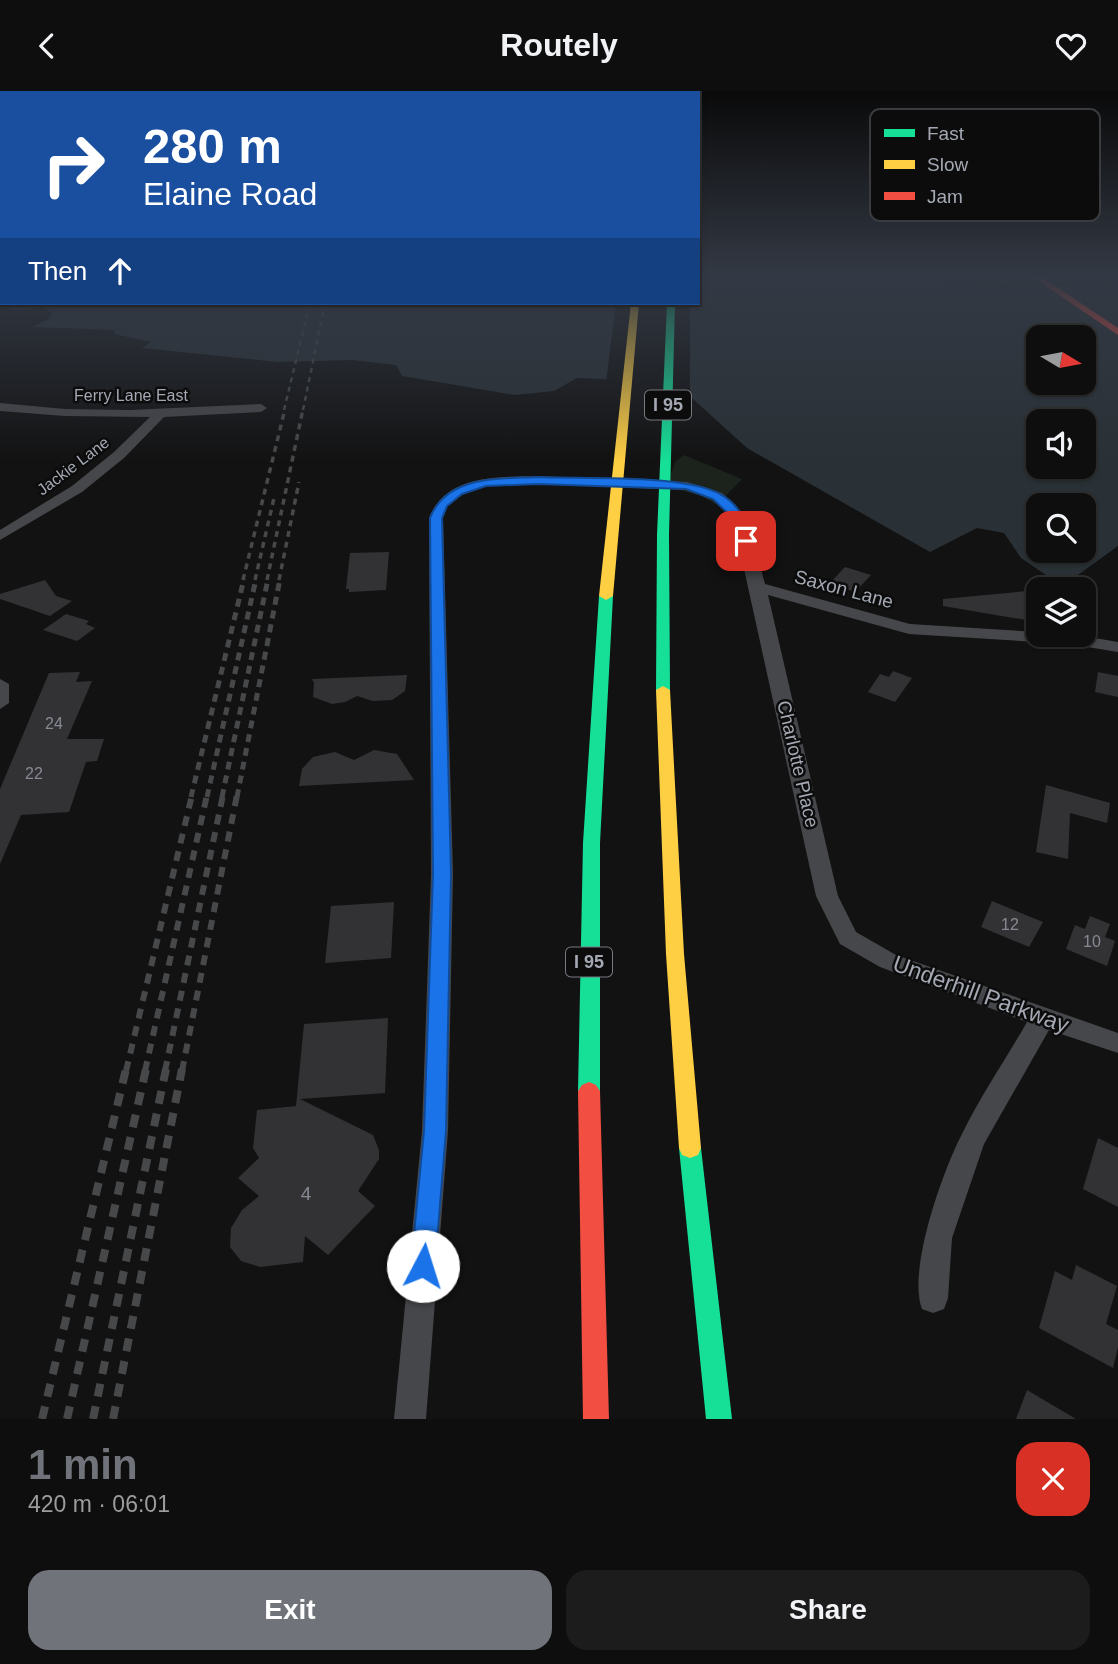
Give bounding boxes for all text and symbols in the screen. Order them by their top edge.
icon: back [28,27,66,65]
text: Routely [500,27,618,63]
icon: heart [1052,27,1090,65]
legend [870,109,1100,221]
icon: right [28,119,119,210]
text: 280 m [143,119,282,173]
text: Fast [927,123,965,144]
text: Slow [927,154,968,175]
text: Elaine Road [143,176,317,212]
text: Jam [927,186,963,207]
icon: ahead [101,252,139,290]
text: Then [28,256,87,286]
north arrow [1026,325,1096,395]
map controls [1026,325,1096,647]
street label: Ferry Lane East [74,387,188,404]
road number: I 95 [645,391,691,419]
button: sound [1026,409,1096,479]
street label: Jackie Lane [34,433,112,498]
button: search [1026,493,1096,563]
pin [716,511,776,571]
icon: arrive [727,522,765,560]
street label: Saxon Lane [792,566,896,612]
button: layers [1026,577,1096,647]
street label: Charlotte Place [773,698,823,830]
house number: 24 [45,715,63,732]
house number: 22 [25,765,43,782]
house number: 12 [1001,916,1019,933]
house number: 10 [1083,933,1101,950]
road number: I 95 [566,947,612,977]
street label: Underhill Parkway [889,950,1073,1038]
house number: 4 [301,1183,312,1204]
position arrow [386,1229,460,1303]
text: 1 min [28,1441,138,1488]
button: close [1016,1442,1090,1516]
text: 420 m · 06:01 [28,1491,170,1517]
button: Exit [28,1570,552,1650]
button: Share [566,1570,1090,1650]

